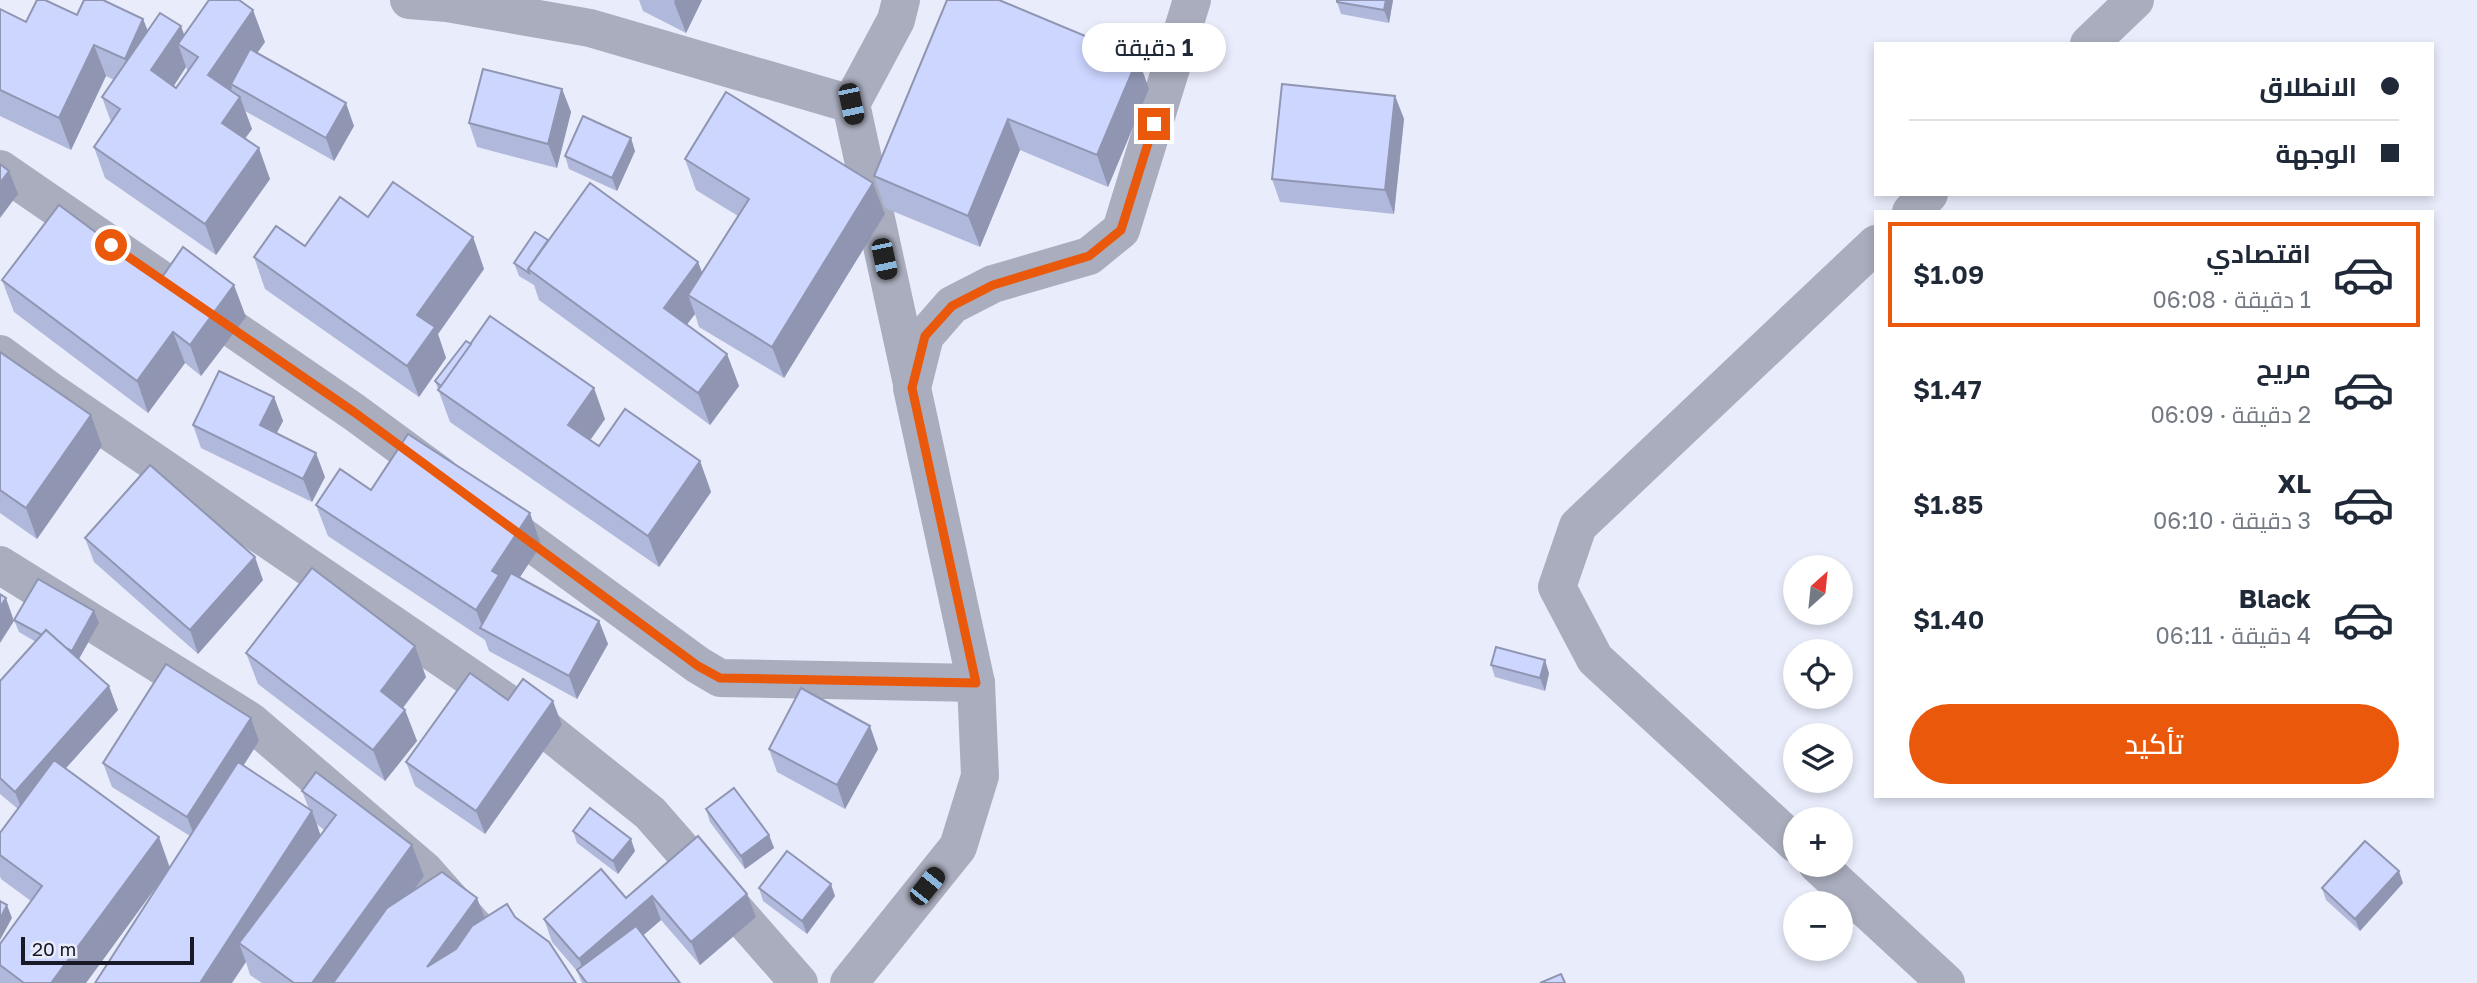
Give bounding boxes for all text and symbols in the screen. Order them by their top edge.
callout: 1 دقيقة [1082,23,1226,72]
text: 1 دقيقة [1115,33,1193,61]
text: الانطلاق [2259,71,2357,102]
car [837,81,866,127]
route end [1138,108,1170,140]
text: الوجهة [2276,138,2357,169]
route start [95,229,127,261]
car [870,236,899,282]
text: اقتصادي [2206,238,2311,269]
icon: car [2332,243,2395,306]
text: $1.09 [1913,259,1984,290]
text: 1 دقيقة · 06:08 [2152,285,2311,313]
text: مريح [2256,353,2311,384]
icon: car [2332,358,2395,421]
text: $1.47 [1913,374,1982,405]
text: 2 دقيقة · 06:09 [2150,400,2311,428]
text: XL [2277,468,2311,499]
icon: car [2332,473,2395,536]
text: $1.85 [1913,489,1983,520]
text: 3 دقيقة · 06:10 [2153,506,2311,534]
north arrow [1783,555,1853,625]
map controls [1783,555,1853,961]
text: Black [2239,583,2311,614]
icon: car [2332,588,2395,651]
text: $1.40 [1913,604,1984,635]
text: 4 دقيقة · 06:11 [2156,621,2311,649]
button: locate [1783,639,1853,709]
button: تأكيد [1909,704,2399,784]
button: layers [1783,723,1853,793]
button: + [1783,807,1853,877]
car [906,863,949,909]
button: − [1783,891,1853,961]
scale bar [21,934,194,966]
text: 20 m [32,937,76,960]

